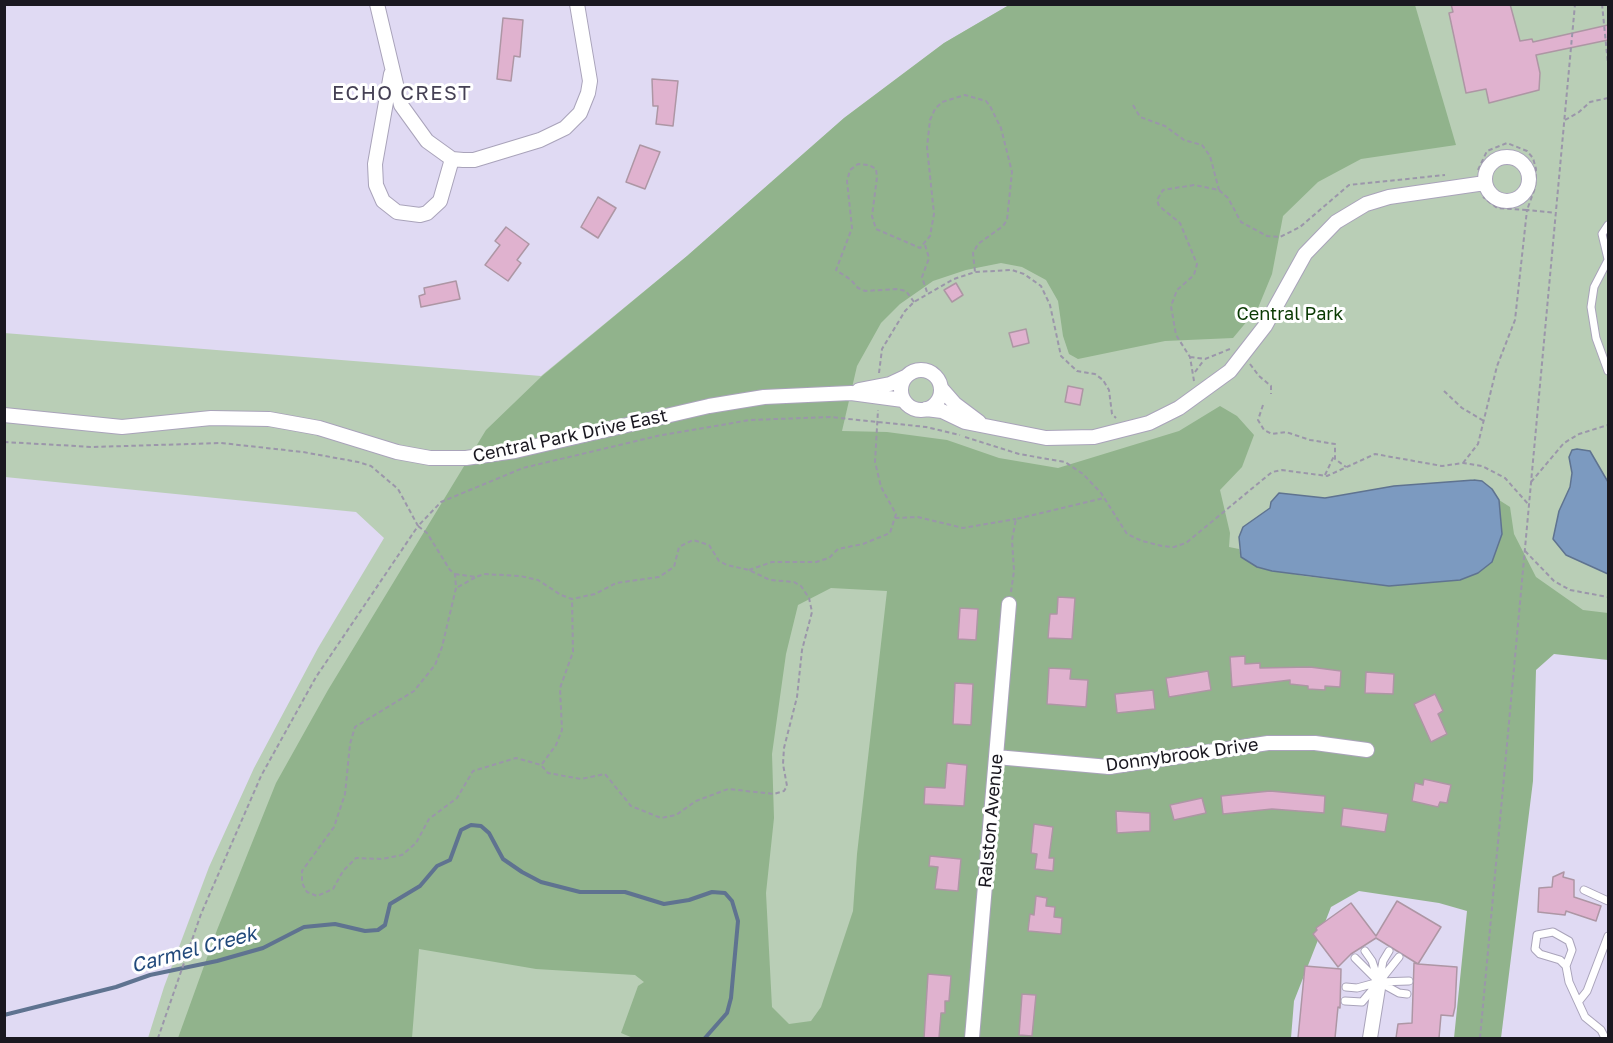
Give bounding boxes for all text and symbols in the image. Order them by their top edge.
district label: ECHO CREST [332,82,472,106]
park label: Central Park [1236,303,1344,325]
street label: Central Park Drive East [471,405,669,467]
street label: Donnybrook Drive [1104,734,1260,776]
street label: Ralston Avenue [974,753,1008,889]
water label: Carmel Creek [129,922,259,978]

